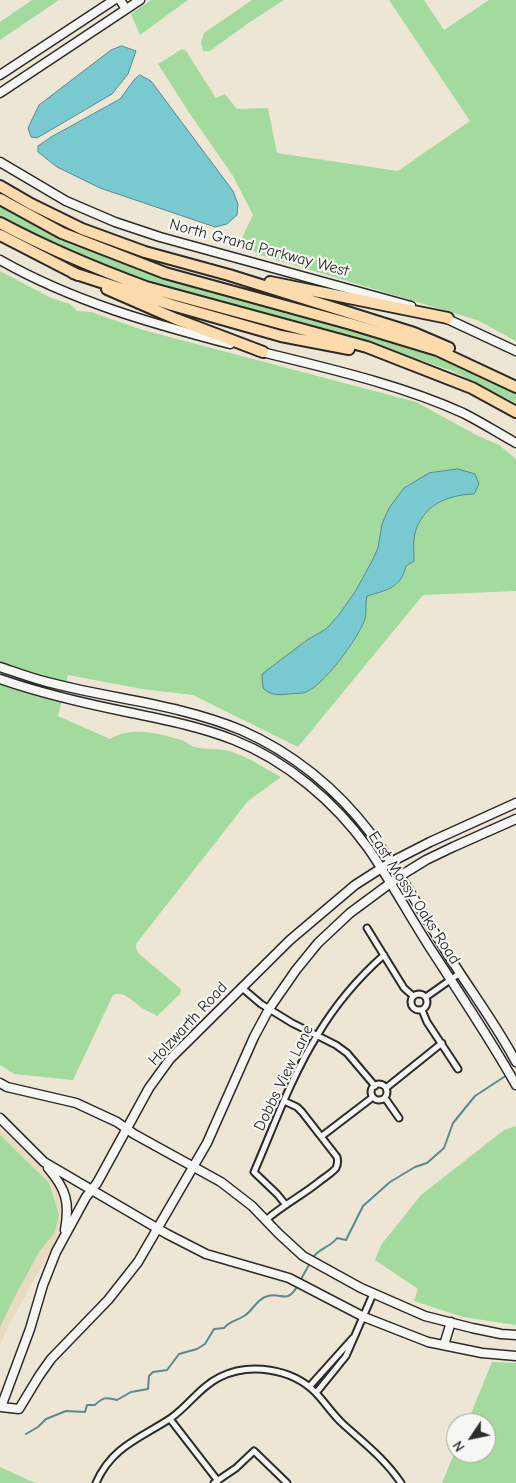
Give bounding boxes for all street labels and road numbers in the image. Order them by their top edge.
street label: North Grand Parkway West [167,215,351,281]
street label: East Mossy Oaks Road [364,828,464,968]
street label: Holzwarth Road [144,978,232,1070]
street label: Dobbs View Lane [250,1022,318,1134]

